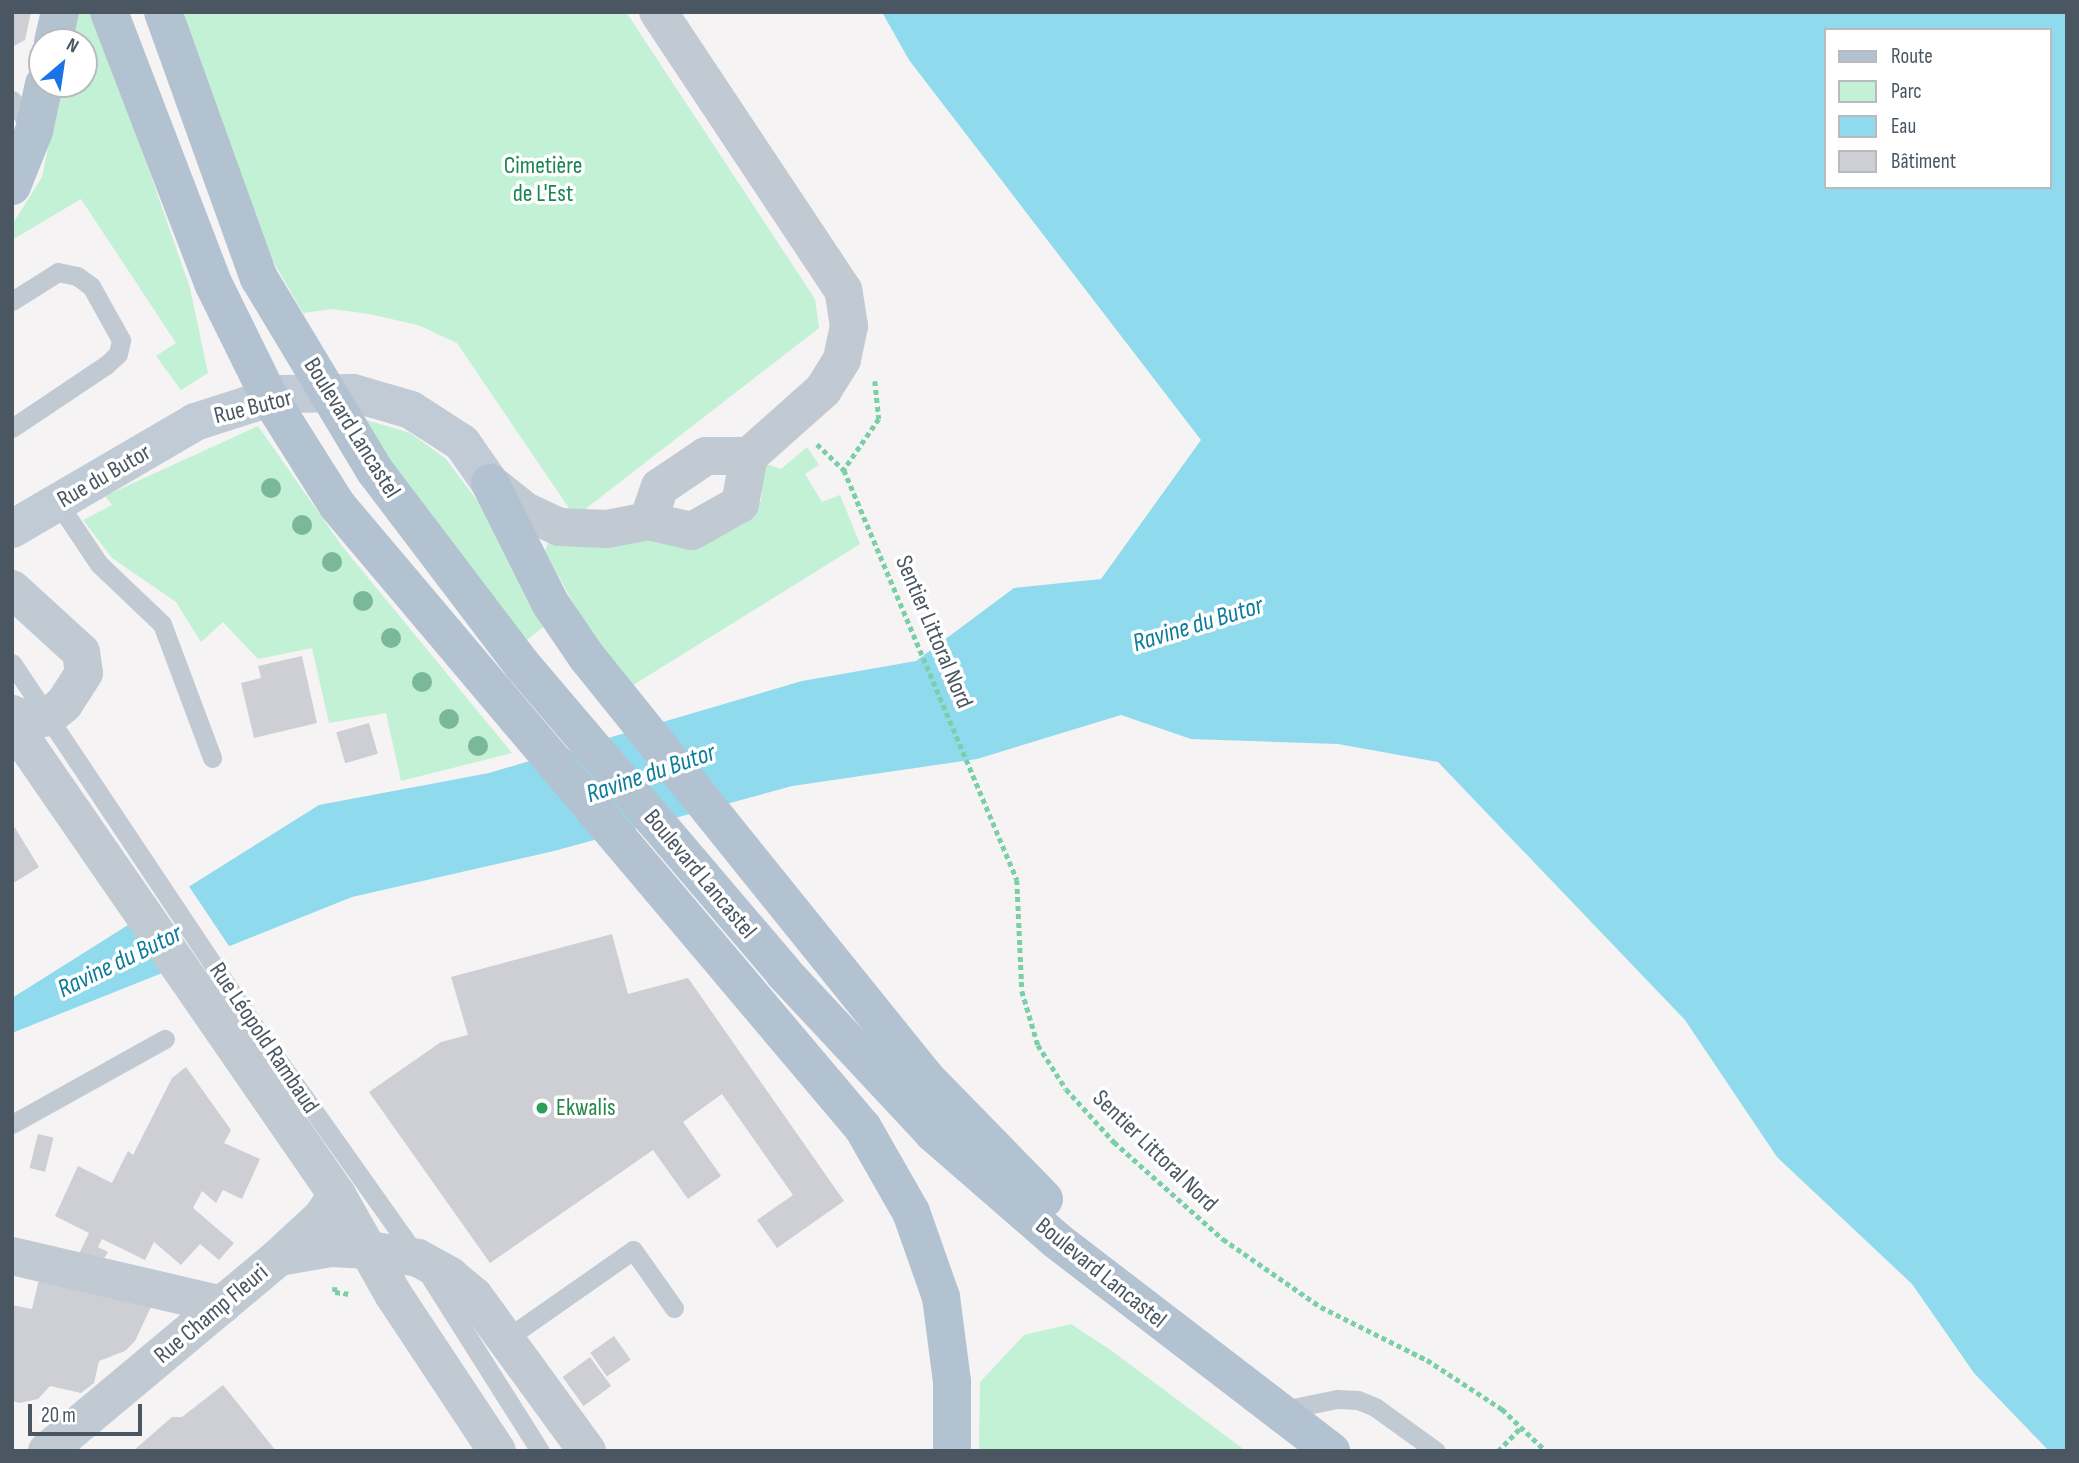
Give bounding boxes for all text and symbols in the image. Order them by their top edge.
north arrow [28,28,98,98]
legend [1824,28,2051,189]
text: N [62,33,82,58]
text: Route [1891,44,1933,69]
text: Parc [1891,79,1922,104]
text: Eau [1891,114,1916,139]
text: Bâtiment [1891,149,1956,174]
park label: Cimetière de L'Est [504,152,582,208]
street label: Boulevard Lancastel [297,353,407,503]
street label: Rue Butor [211,383,295,431]
street label: Rue du Butor [52,438,156,514]
street label: Sentier Littoral Nord [889,551,979,713]
water label: Ravine du Butor [1129,590,1267,660]
water label: Ravine du Butor [582,737,720,811]
street label: Boulevard Lancastel [638,804,762,944]
water label: Ravine du Butor [53,918,187,1006]
street label: Rue Léopold Rambaud [203,957,325,1119]
street label: Sentier Littoral Nord [1086,1084,1224,1218]
place label: Ekwalis [556,1094,616,1122]
marker: Ekwalis [534,1100,550,1116]
street label: Boulevard Lancastel [1030,1211,1172,1335]
street label: Rue Champ Fleuri [148,1258,274,1370]
scale bar [32,1390,145,1434]
text: 20 m [41,1403,76,1428]

